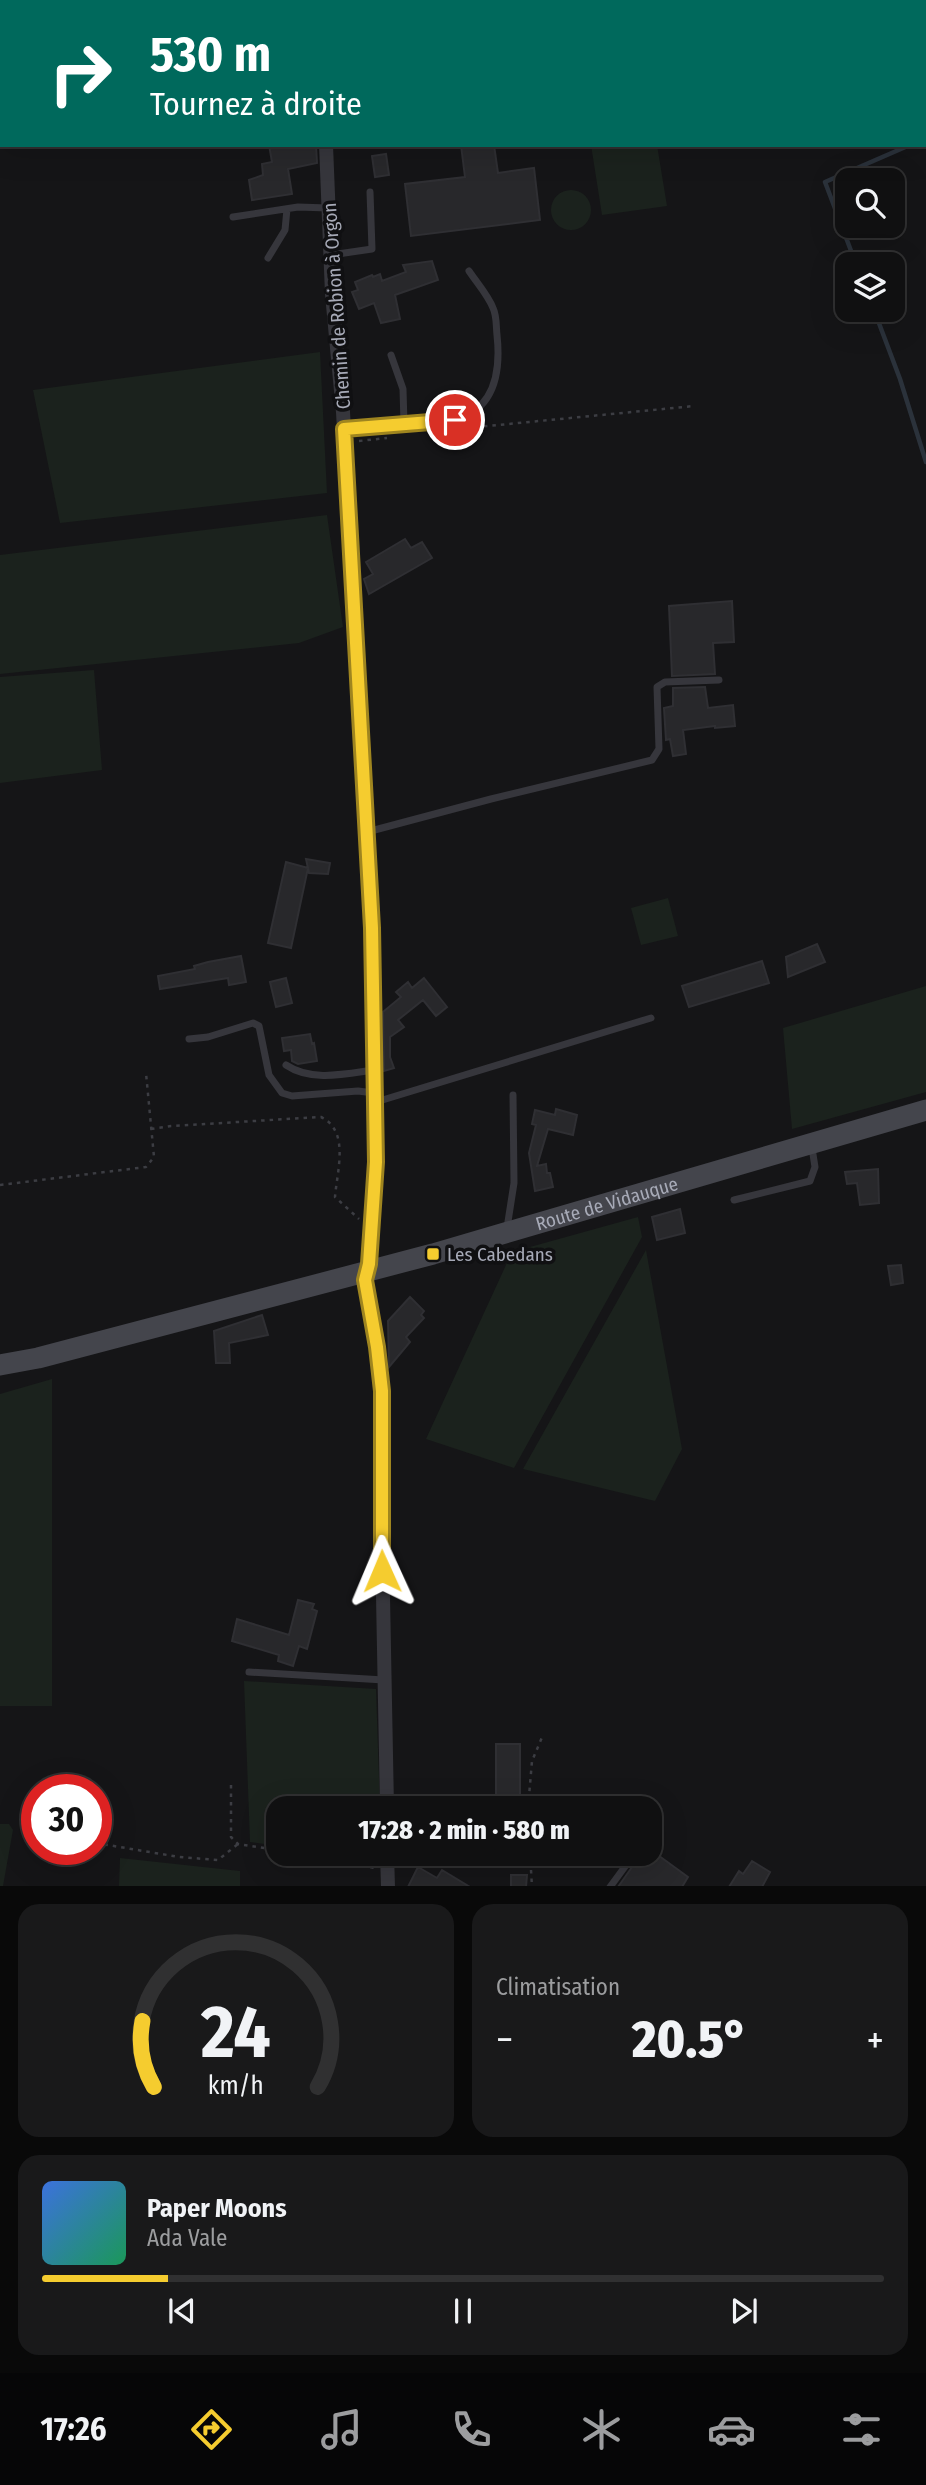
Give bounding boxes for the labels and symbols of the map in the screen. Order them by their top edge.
street label: Chemin de Robion à Orgon [318,202,355,410]
pin [425,390,485,450]
street label: Route de Vidauque [533,1172,681,1235]
place label: Les Cabedans [447,1243,553,1266]
marker: Les Cabedans [425,1246,441,1262]
position arrow [345,1534,419,1608]
speed limit sign: 30 [21,1774,112,1865]

